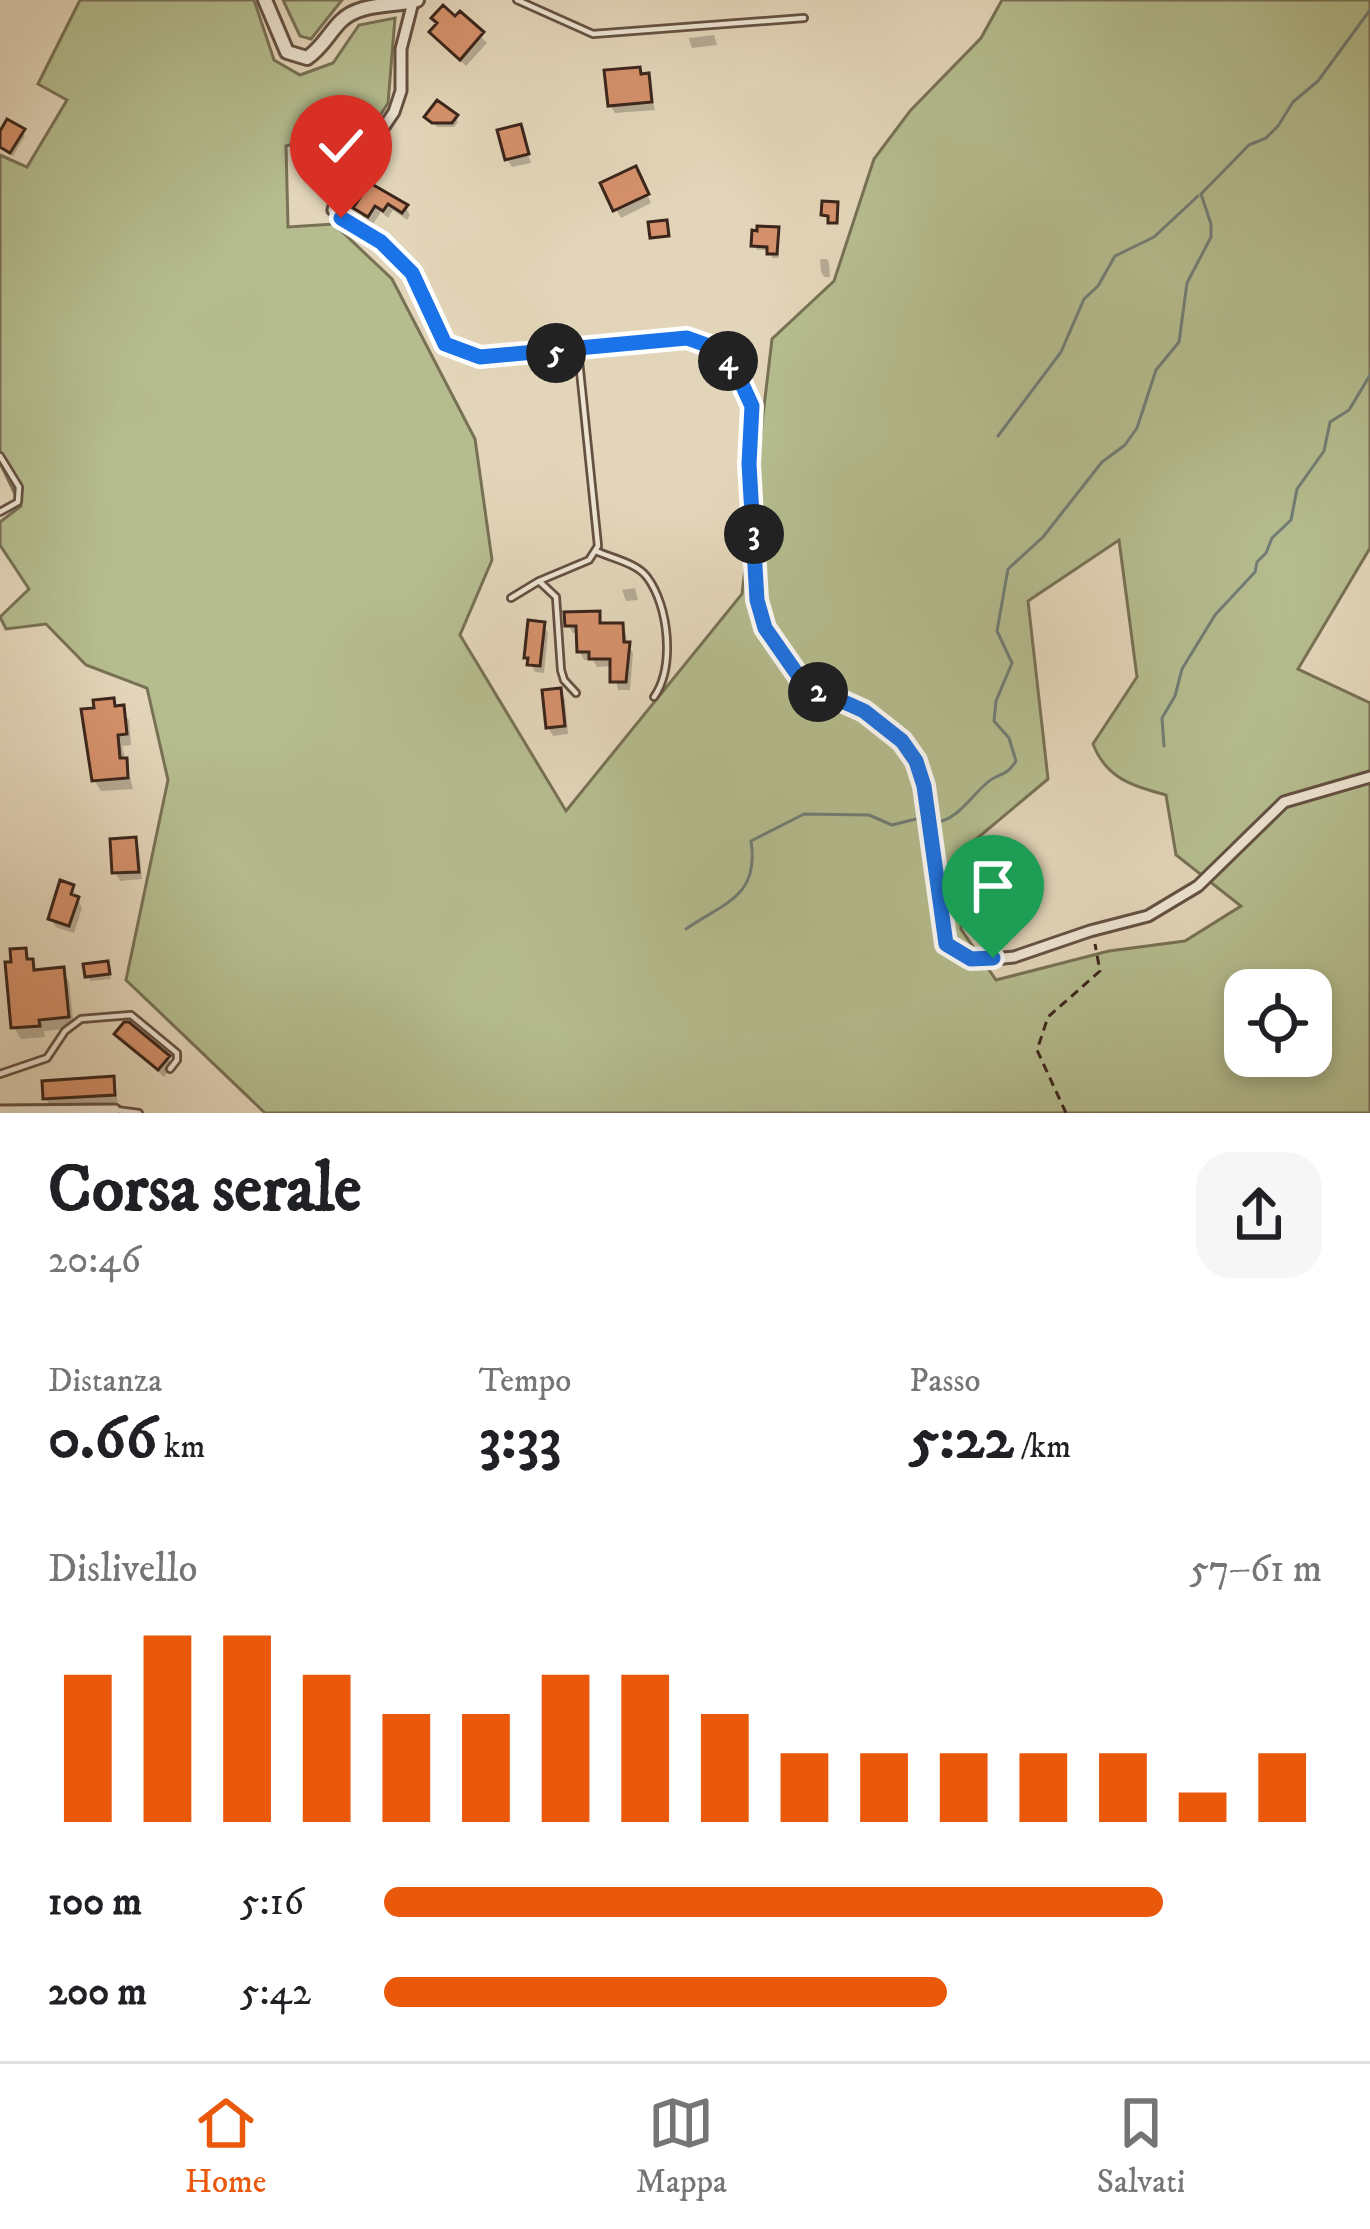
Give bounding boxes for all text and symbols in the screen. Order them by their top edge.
pin [290,95,392,218]
icon: check [308,113,374,179]
pin: 5 [526,323,586,383]
pin: 4 [698,331,758,391]
text: 5 [548,332,564,373]
text: 4 [719,340,738,381]
pin: 3 [724,504,784,564]
text: 3 [748,513,760,554]
pin: 2 [788,662,848,722]
text: 2 [810,671,826,712]
pin [942,835,1044,958]
icon: arrive [960,853,1026,919]
map controls [1224,969,1332,1077]
button: locate [1224,969,1332,1077]
text: Corsa serale [48,1150,361,1232]
button: share [1196,1152,1322,1278]
text: 20:46 [48,1236,141,1285]
text: Distanza [48,1361,162,1402]
text: Tempo [479,1361,571,1402]
text: Passo [909,1361,981,1402]
text: 0.66 [48,1402,157,1477]
text: 3:33 [479,1402,561,1477]
text: 5:22 [909,1402,1014,1477]
text: km [157,1427,205,1468]
text: /km [1014,1427,1071,1468]
text: Dislivello [48,1545,197,1594]
text: 57–61 m [1189,1545,1322,1594]
text: 100 m [48,1878,142,1927]
text: 5:16 [240,1878,304,1927]
text: 200 m [48,1968,147,2017]
text: 5:42 [240,1968,311,2017]
tab: Home [185,2090,266,2203]
tab: Mappa [636,2090,727,2203]
tab: Salvati [1097,2090,1185,2203]

